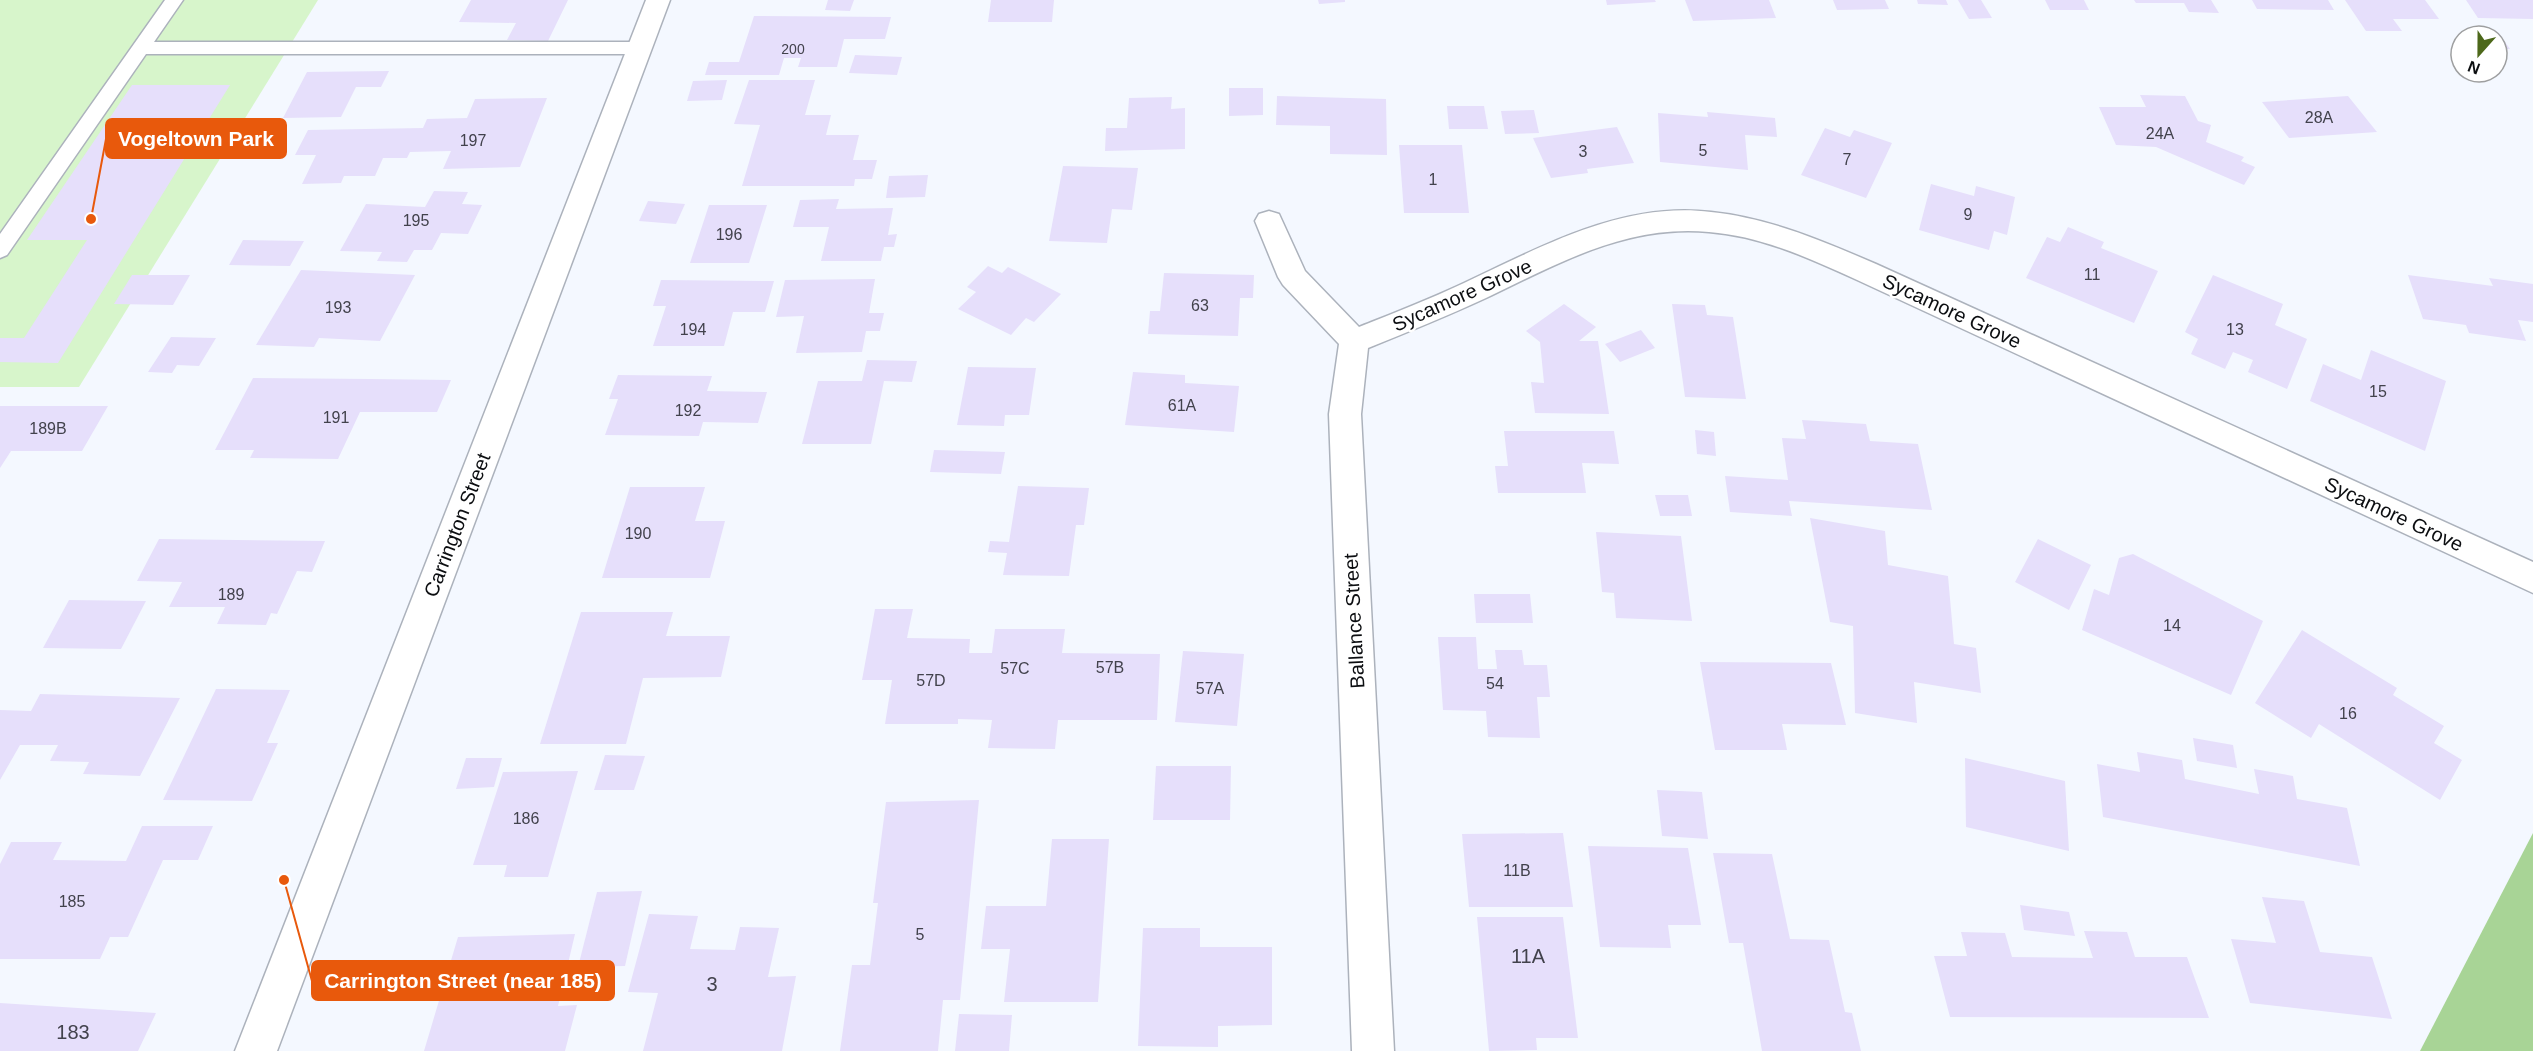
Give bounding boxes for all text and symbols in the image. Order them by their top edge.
north arrow [2449,24,2509,84]
house number: 200 [781,41,805,57]
text: N [2465,58,2482,78]
house number: 28A [2305,109,2334,126]
callout: Vogeltown Park [106,119,286,158]
house number: 24A [2146,125,2175,142]
text: Vogeltown Park [118,127,274,150]
house number: 197 [460,132,486,149]
house number: 5 [1699,142,1708,159]
house number: 3 [1579,143,1588,160]
house number: 7 [1843,151,1852,168]
house number: 1 [1429,171,1438,188]
house number: 9 [1964,206,1973,223]
house number: 195 [403,212,429,229]
house number: 196 [716,226,742,243]
street label: Sycamore Grove [1389,254,1535,336]
house number: 11 [2084,266,2100,283]
street label: Sycamore Grove [1879,269,2025,353]
house number: 63 [1191,297,1209,314]
house number: 193 [325,299,351,316]
house number: 194 [680,321,706,338]
house number: 13 [2226,321,2244,338]
house number: 15 [2369,383,2387,400]
house number: 61A [1168,397,1197,414]
house number: 192 [675,402,701,419]
house number: 191 [323,409,349,426]
house number: 189B [29,420,67,437]
street label: Carrington Street [419,450,495,600]
street label: Sycamore Grove [2321,472,2467,556]
house number: 190 [625,525,651,542]
street label: Ballance Street [1339,552,1369,689]
house number: 189 [218,586,244,603]
house number: 14 [2163,617,2181,634]
house number: 57B [1096,659,1124,676]
house number: 57C [1000,660,1030,677]
house number: 57D [916,672,946,689]
house number: 54 [1486,675,1504,692]
house number: 57A [1196,680,1225,697]
house number: 16 [2339,705,2357,722]
house number: 186 [513,810,539,827]
house number: 11B [1503,862,1531,879]
house number: 185 [59,893,85,910]
house number: 5 [916,926,925,943]
house number: 11A [1511,945,1546,967]
callout: Carrington Street (near 185) [312,961,614,1000]
text: Carrington Street (near 185) [324,969,602,992]
house number: 3 [706,973,718,995]
house number: 183 [56,1021,90,1043]

